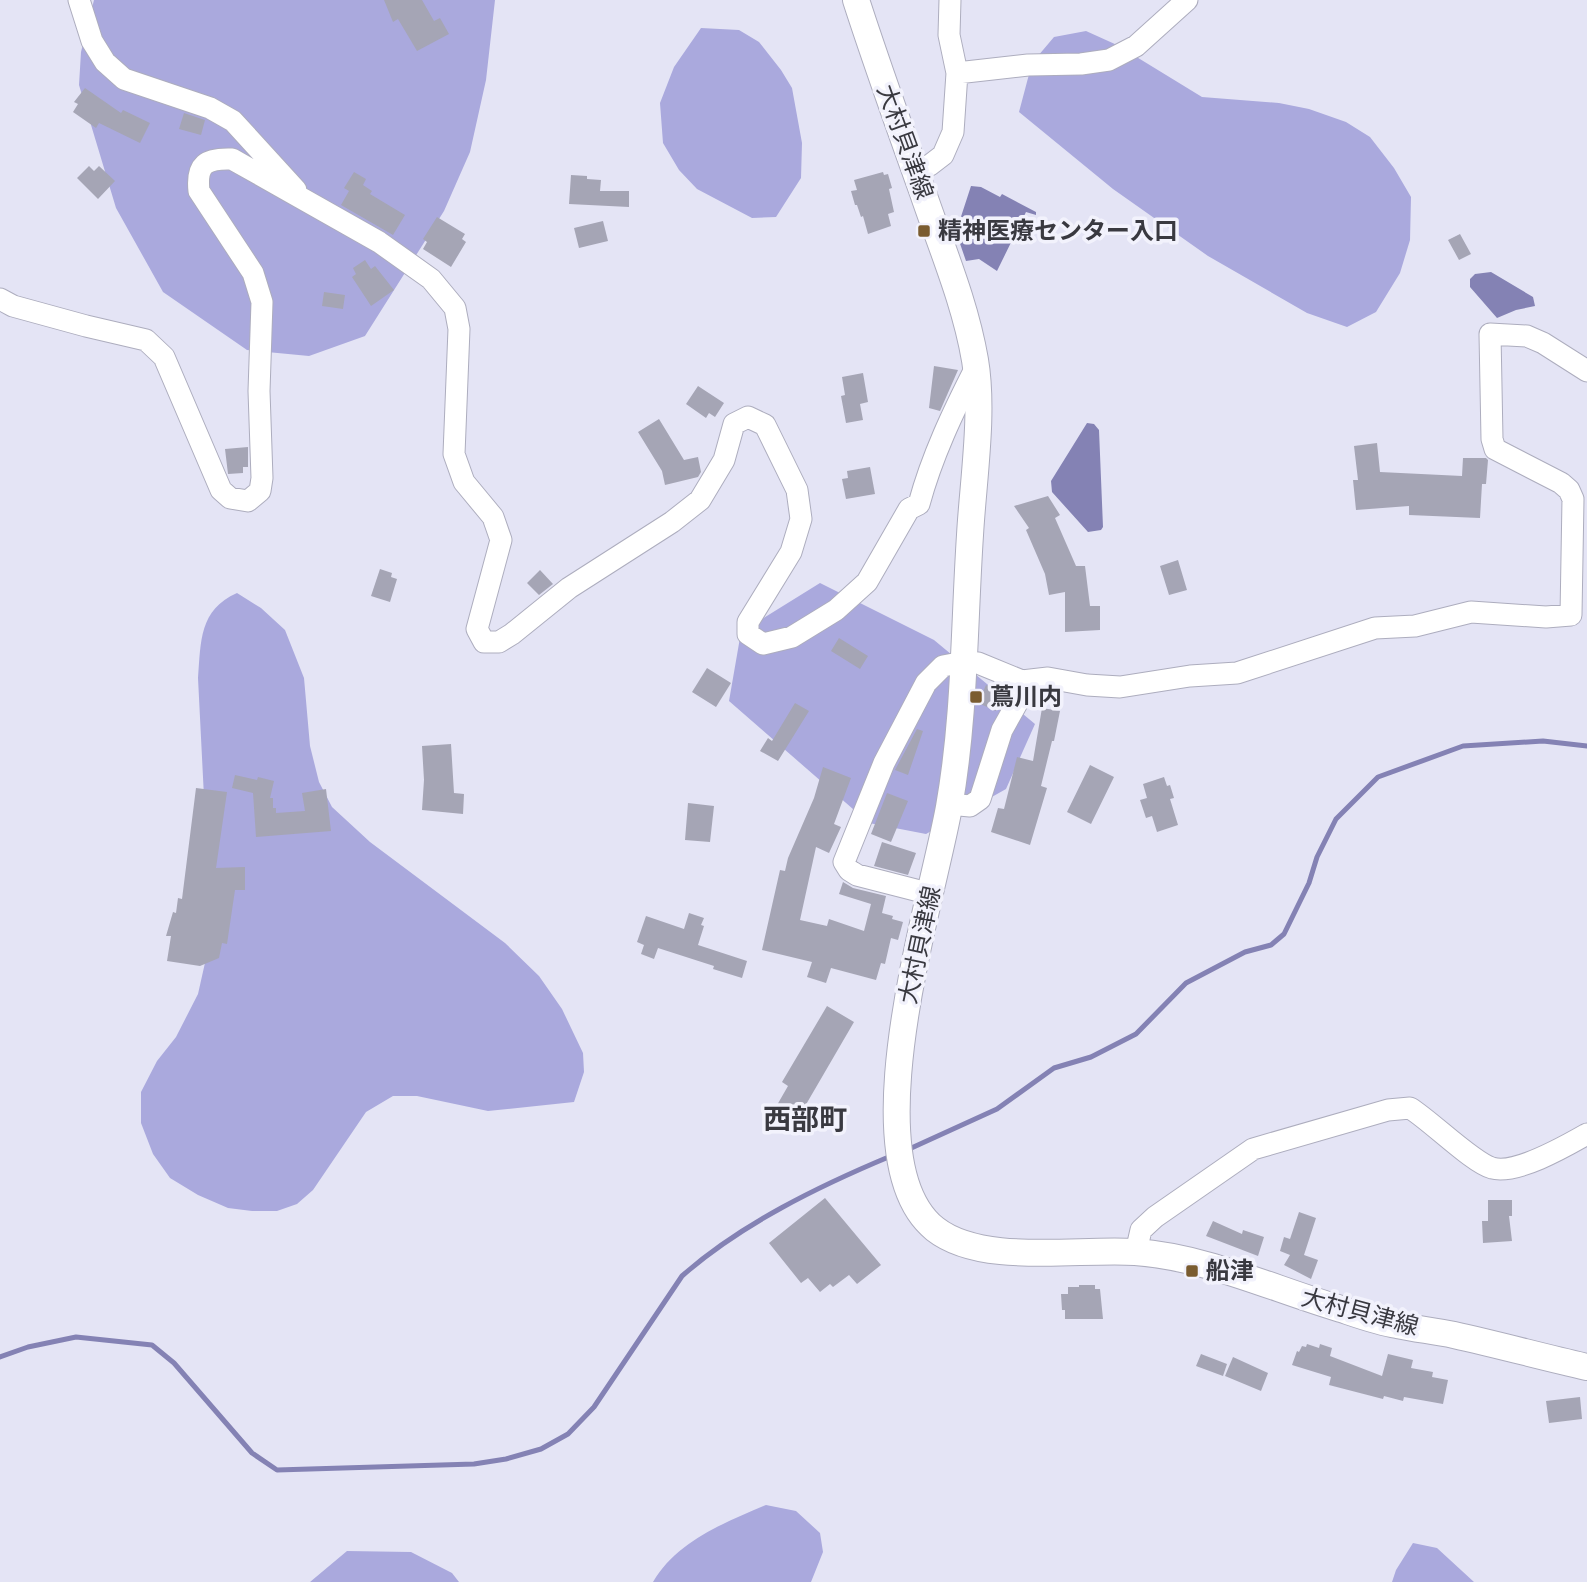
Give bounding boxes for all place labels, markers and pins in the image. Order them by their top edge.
place label: 精神医療センター入口 [938,217,1178,245]
marker: 精神医療センター入口 [916,223,932,239]
place label: 蔦川内 [990,683,1062,711]
marker: 蔦川内 [968,689,984,705]
place label: 船津 [1206,1257,1254,1285]
marker: 船津 [1184,1263,1200,1279]

